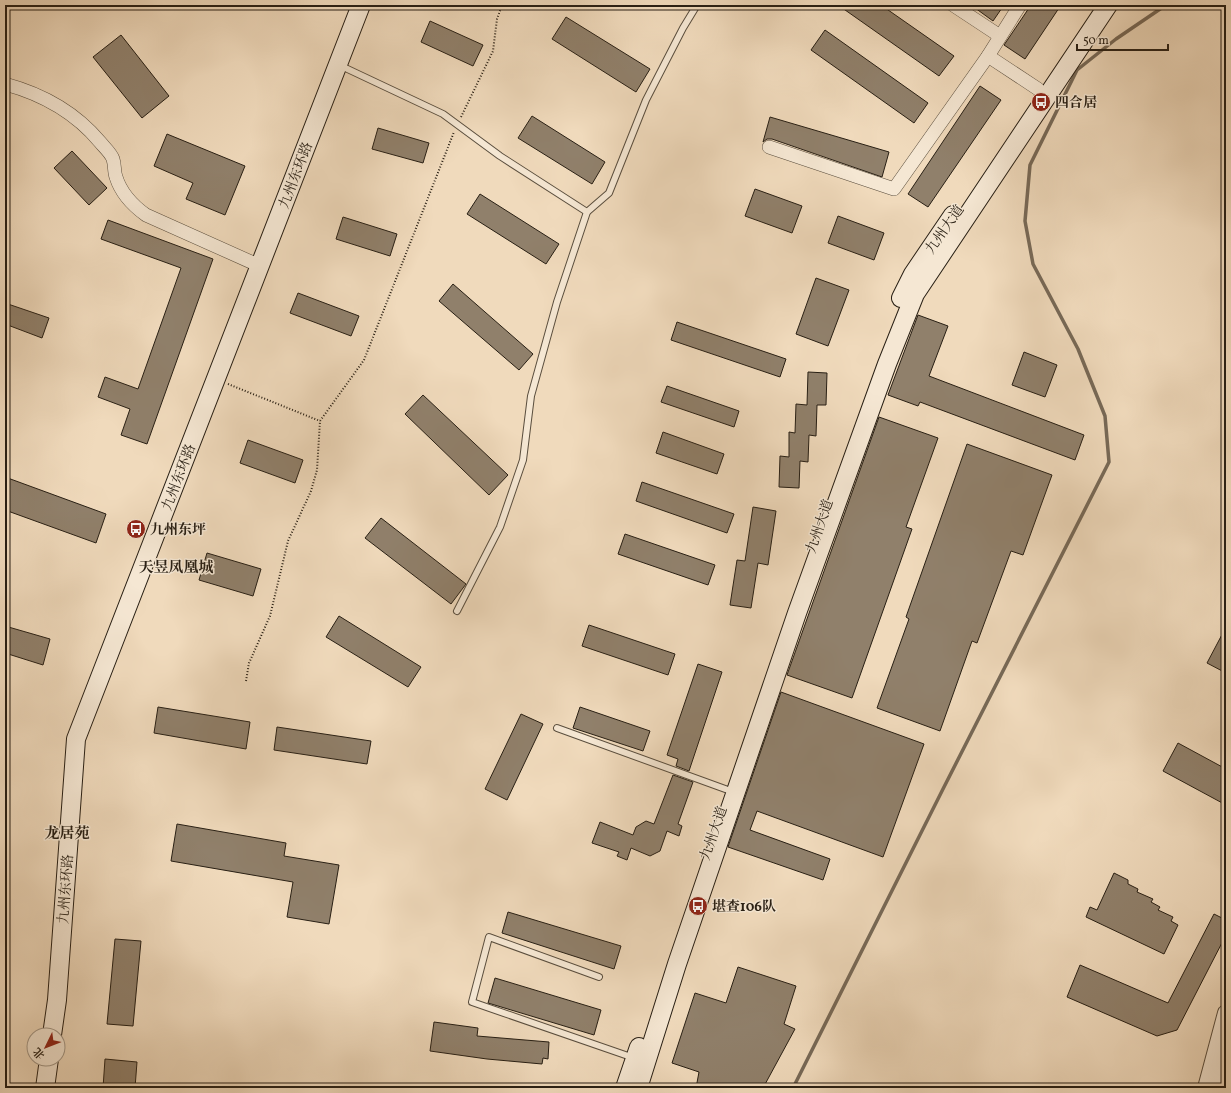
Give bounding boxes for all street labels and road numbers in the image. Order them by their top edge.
street label: 九州东环路 [275,139,318,212]
street label: 九州大道 [921,201,969,258]
street label: 九州东环路 [158,441,201,514]
street label: 九州大道 [802,497,839,556]
street label: 九州大道 [696,804,733,863]
street label: 九州东环路 [55,854,78,925]

